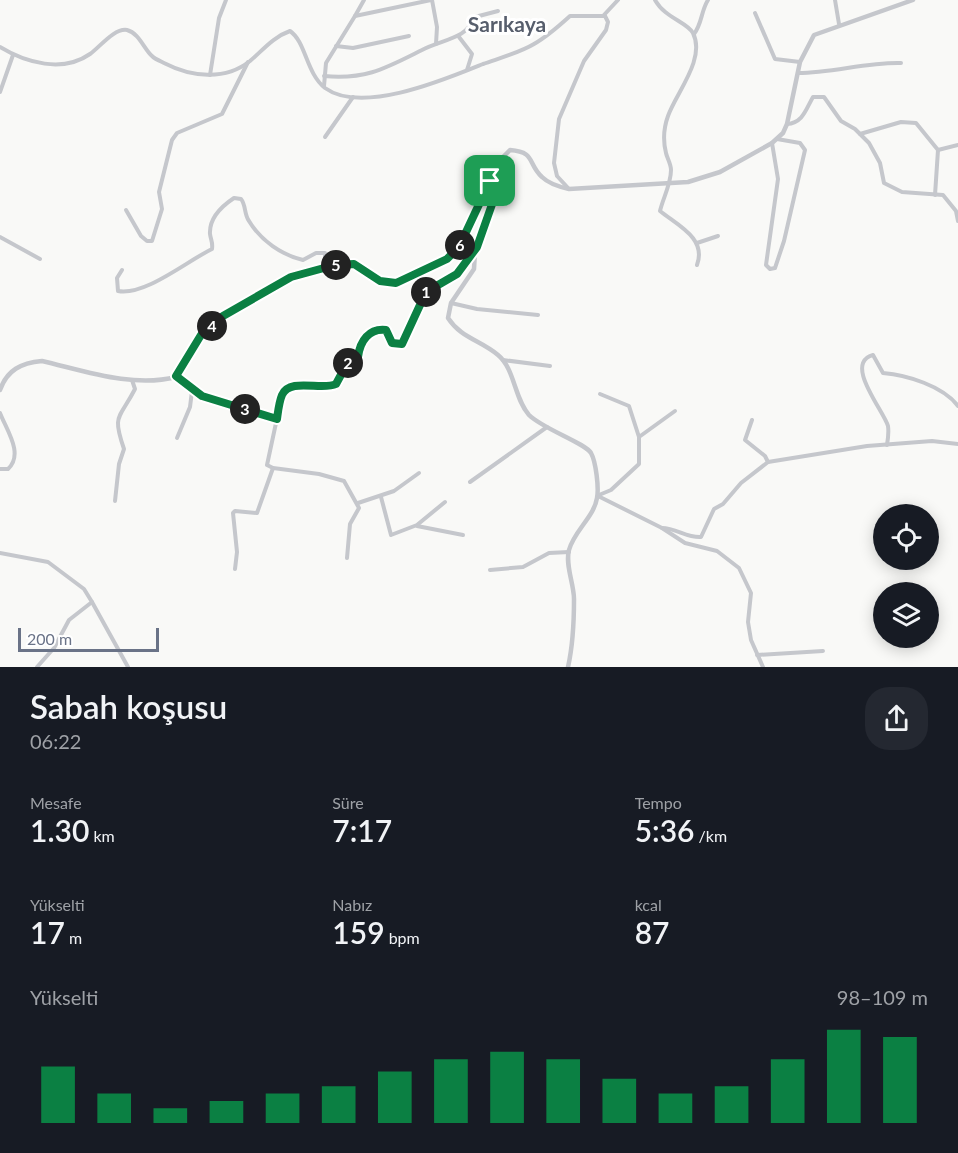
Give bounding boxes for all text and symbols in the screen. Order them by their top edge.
district label: Sarıkaya [468,11,546,36]
pin [464,155,515,206]
icon: arrive [473,164,506,197]
pin: 6 [445,230,475,260]
text: 6 [455,235,465,254]
pin: 5 [321,250,351,280]
text: 5 [331,255,341,274]
pin: 1 [411,277,441,307]
text: 1 [421,282,431,301]
pin: 4 [197,311,227,341]
text: 4 [207,316,217,335]
pin: 2 [333,348,363,378]
text: 2 [343,353,353,372]
pin: 3 [230,394,260,424]
text: 3 [240,399,250,418]
map controls [873,504,939,648]
button: locate [873,504,939,570]
button: layers [873,582,939,648]
scale bar [18,625,159,652]
text: 200 m [27,629,72,648]
text: Sabah koşusu [30,686,227,726]
button: share [865,687,928,750]
text: 06:22 [30,729,81,753]
text: Mesafe [30,793,82,812]
text: Süre [332,793,364,812]
text: Tempo [635,793,682,812]
text: 1.30 [30,812,89,848]
text: 7:17 [332,812,392,848]
text: 5:36 [635,812,694,848]
text: km [89,826,115,845]
text: /km [694,826,727,845]
text: Yükselti [30,895,85,914]
text: Nabız [332,895,372,914]
text: kcal [635,895,662,914]
text: 17 [30,914,65,950]
text: 159 [332,914,385,950]
text: 87 [635,914,669,950]
text: m [65,928,82,947]
text: bpm [385,928,420,947]
text: Yükselti [30,985,98,1009]
text: 98–109 m [837,985,928,1009]

